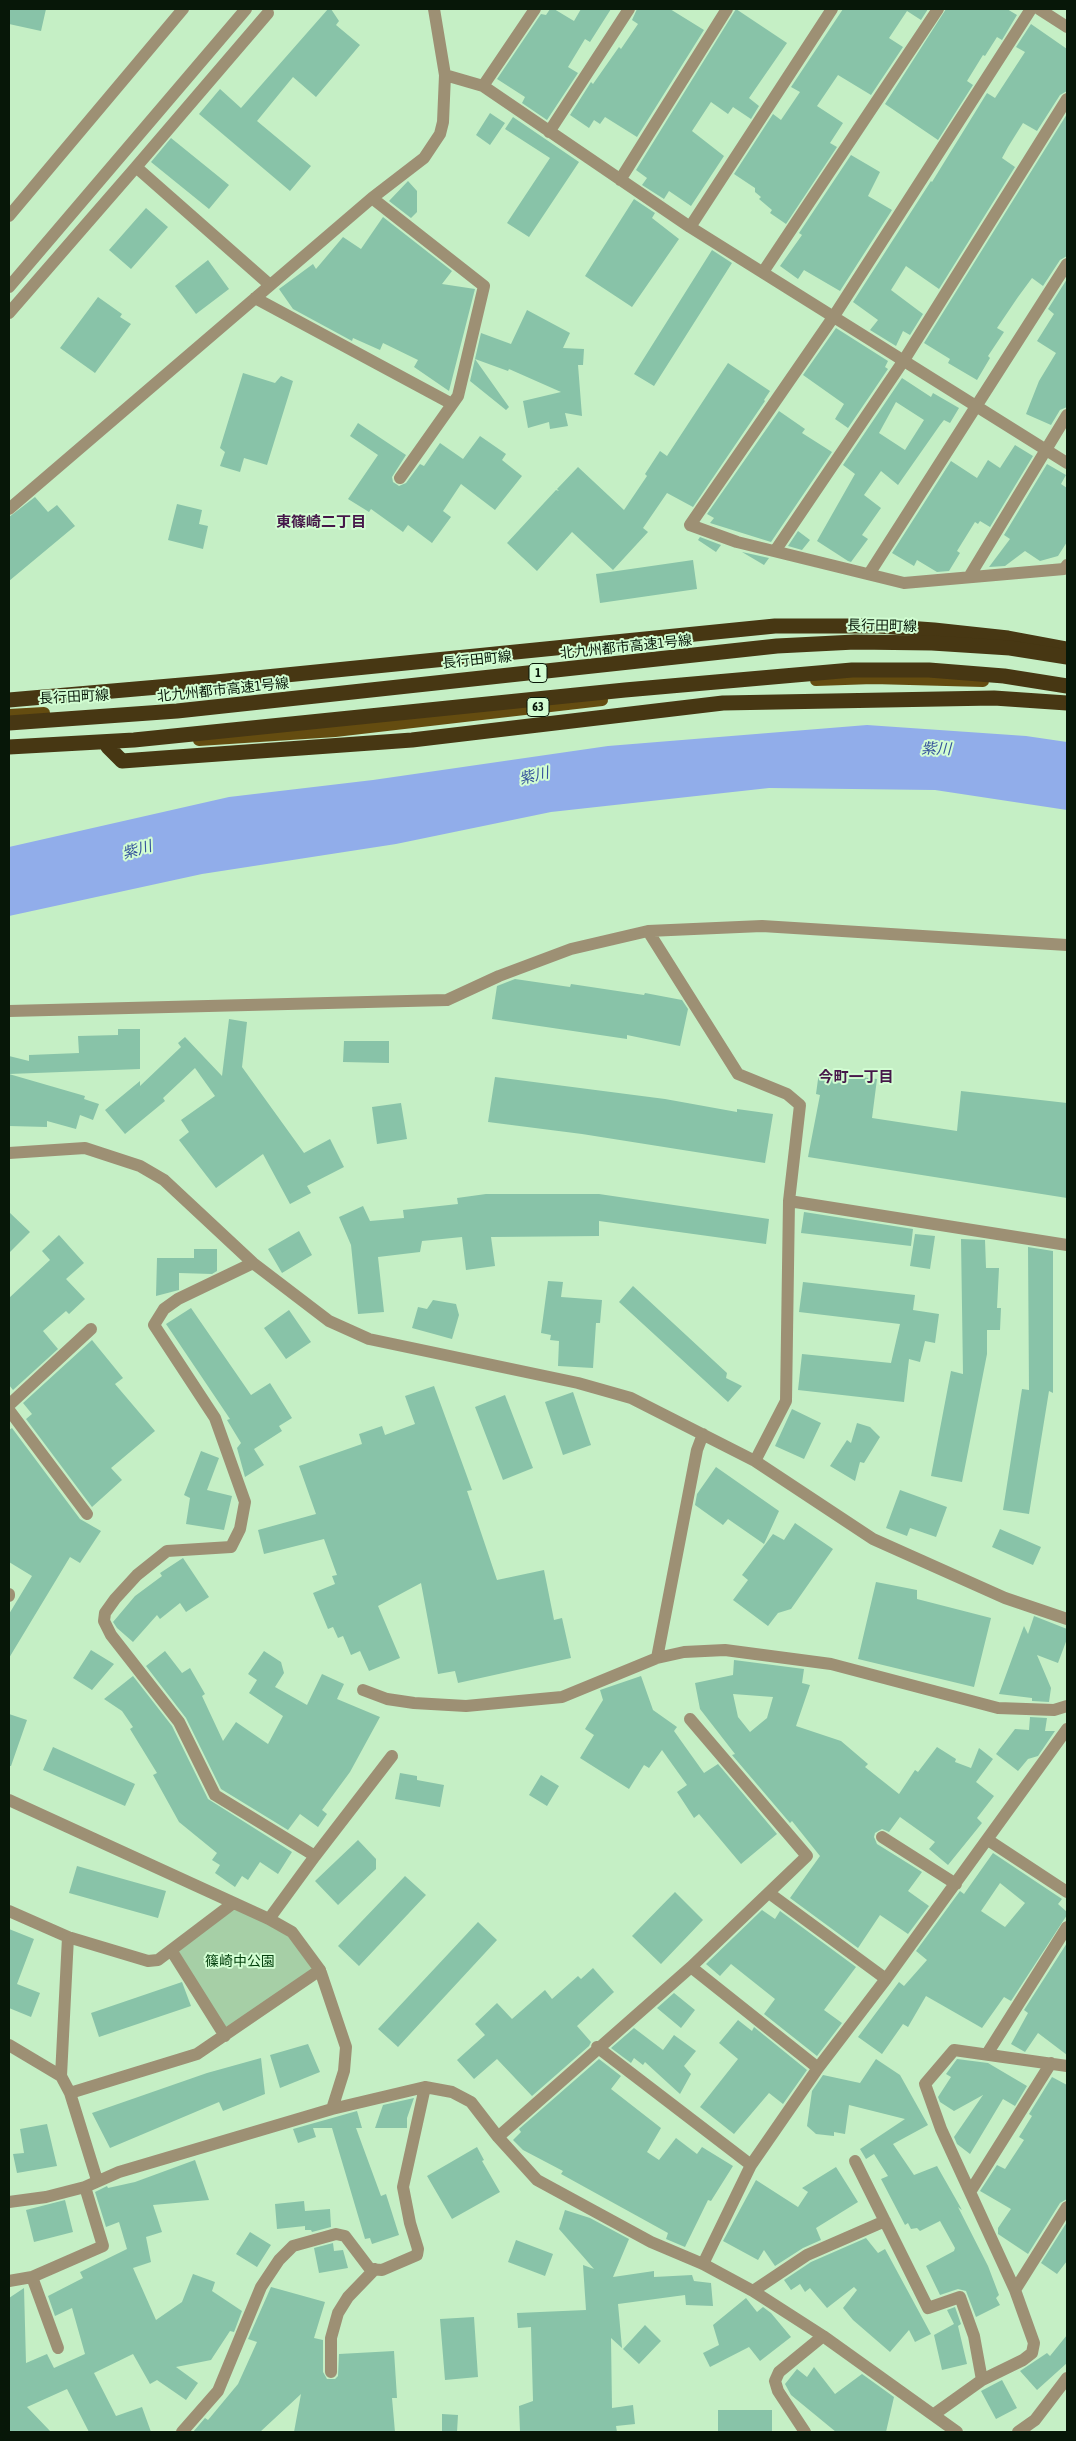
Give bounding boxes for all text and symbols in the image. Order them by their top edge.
district label: 東篠崎二丁目 [276,513,366,531]
street label: 長行田町線 [847,617,917,635]
street label: 北九州都市高速1号線 [559,632,693,662]
street label: 長行田町線 [441,648,513,672]
road number: 1 [529,664,547,682]
street label: 北九州都市高速1号線 [156,675,290,705]
street label: 長行田町線 [39,687,109,707]
road number: 63 [527,698,549,716]
water label: 紫川 [921,740,951,758]
water label: 紫川 [517,764,551,788]
water label: 紫川 [120,837,154,863]
district label: 今町一丁目 [819,1068,893,1086]
park label: 篠崎中公園 [205,1954,275,1970]

